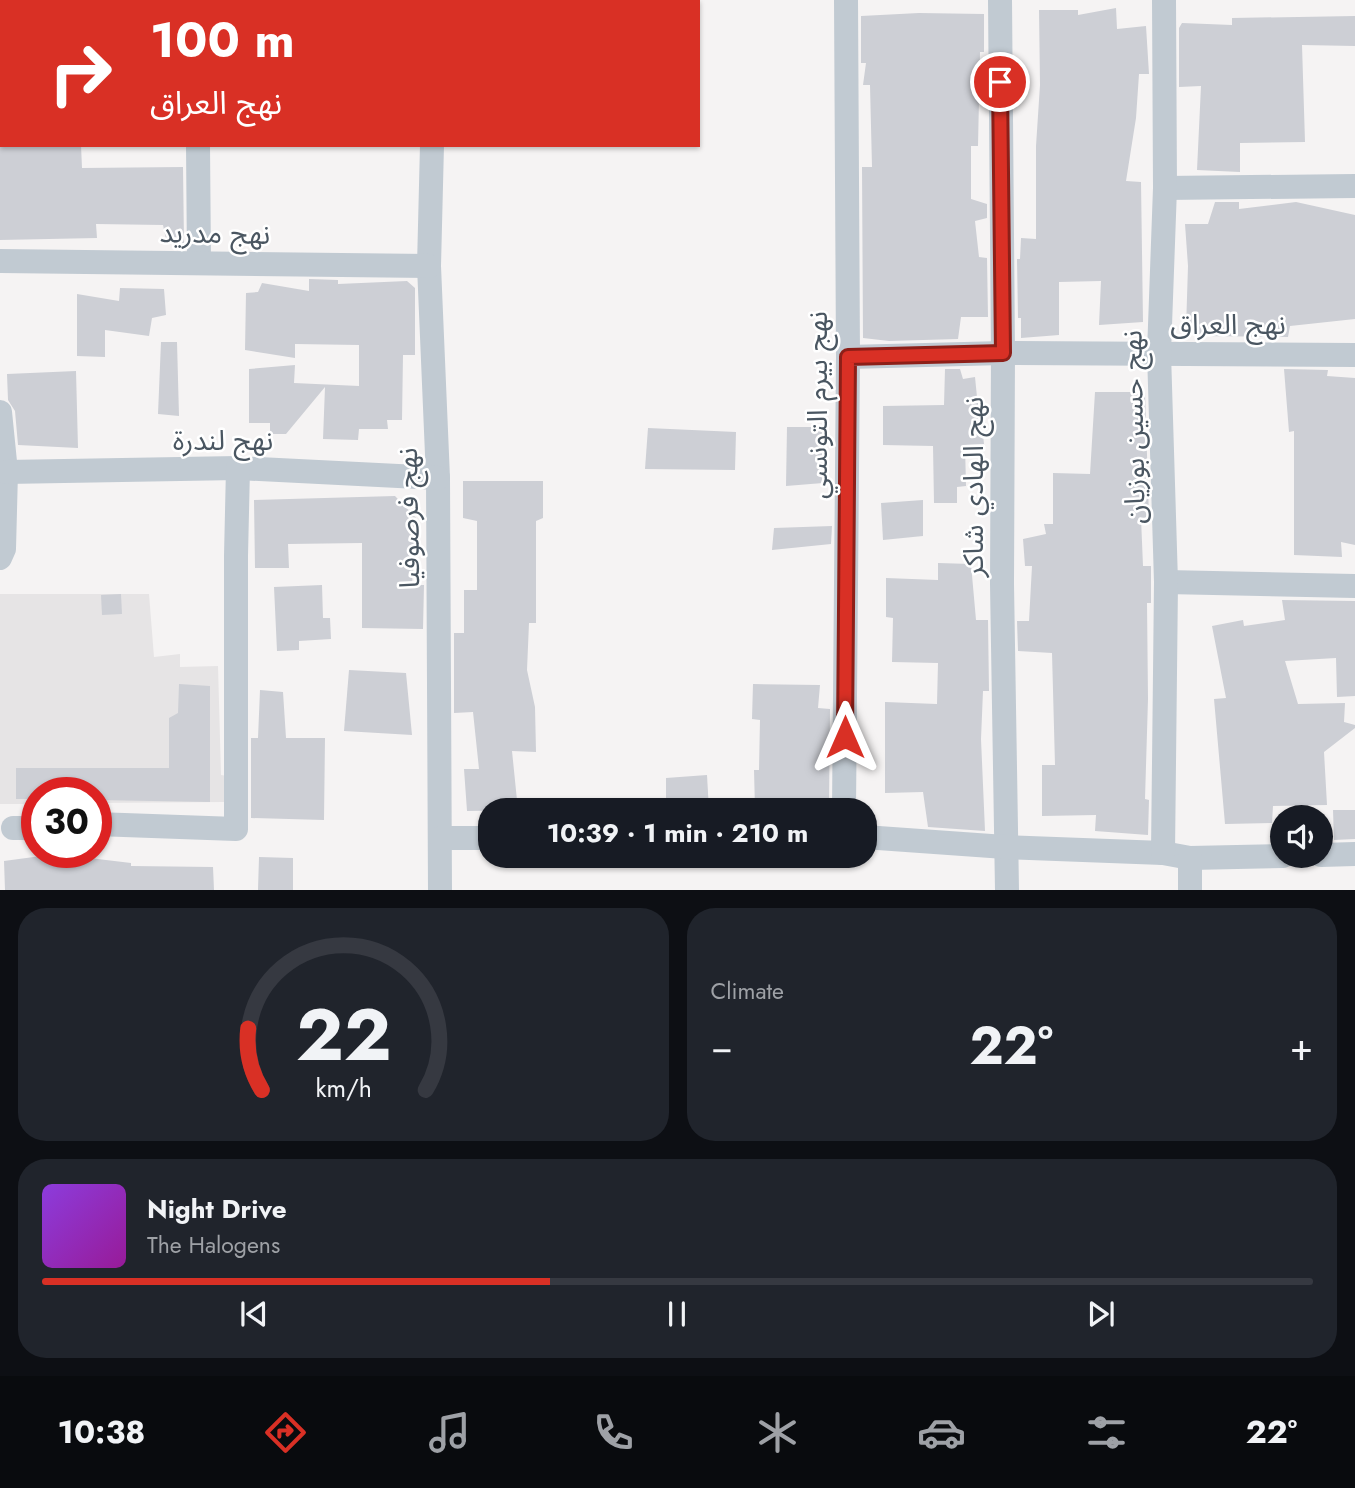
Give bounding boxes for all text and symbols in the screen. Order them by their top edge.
text: 100 m [150,5,295,75]
icon: right [35,28,126,119]
pin [970,52,1030,112]
icon: arrive [981,63,1019,101]
text: نهج العراق [150,80,282,126]
street label: نهج مدريد [159,212,271,255]
street label: نهج العراق [1170,304,1286,345]
street label: نهج بيرم التونسي [797,311,838,499]
street label: نهج حسين بوزيان [1111,330,1156,524]
street label: نهج الهادي شاكر [953,397,994,578]
street label: نهج لندرة [173,420,273,461]
street label: نهج فرصوفيا [387,447,430,589]
position arrow [808,700,882,774]
speed limit sign: 30 [21,777,112,868]
map controls [1270,805,1333,868]
button: sound [1270,805,1333,868]
text: 10:39 · 1 min · 210 m [547,814,808,852]
text: Climate [711,974,784,1008]
text: 22 [295,983,391,1088]
text: 22° [969,1008,1053,1084]
text: − [711,1019,733,1074]
text: + [1290,1019,1313,1074]
text: km/h [315,1070,372,1106]
text: Night Drive [147,1190,287,1228]
text: The Halogens [147,1228,280,1262]
icon: previous [235,1295,273,1333]
icon: pause [658,1295,696,1333]
icon: next [1082,1295,1120,1333]
icon: directions [261,1408,310,1457]
icon: music [425,1408,474,1457]
icon: phone [589,1408,638,1457]
icon: climate [753,1408,802,1457]
icon: car [917,1408,966,1457]
icon: filters [1082,1408,1131,1457]
text: 10:38 [58,1409,145,1455]
text: 22° [1246,1409,1297,1455]

